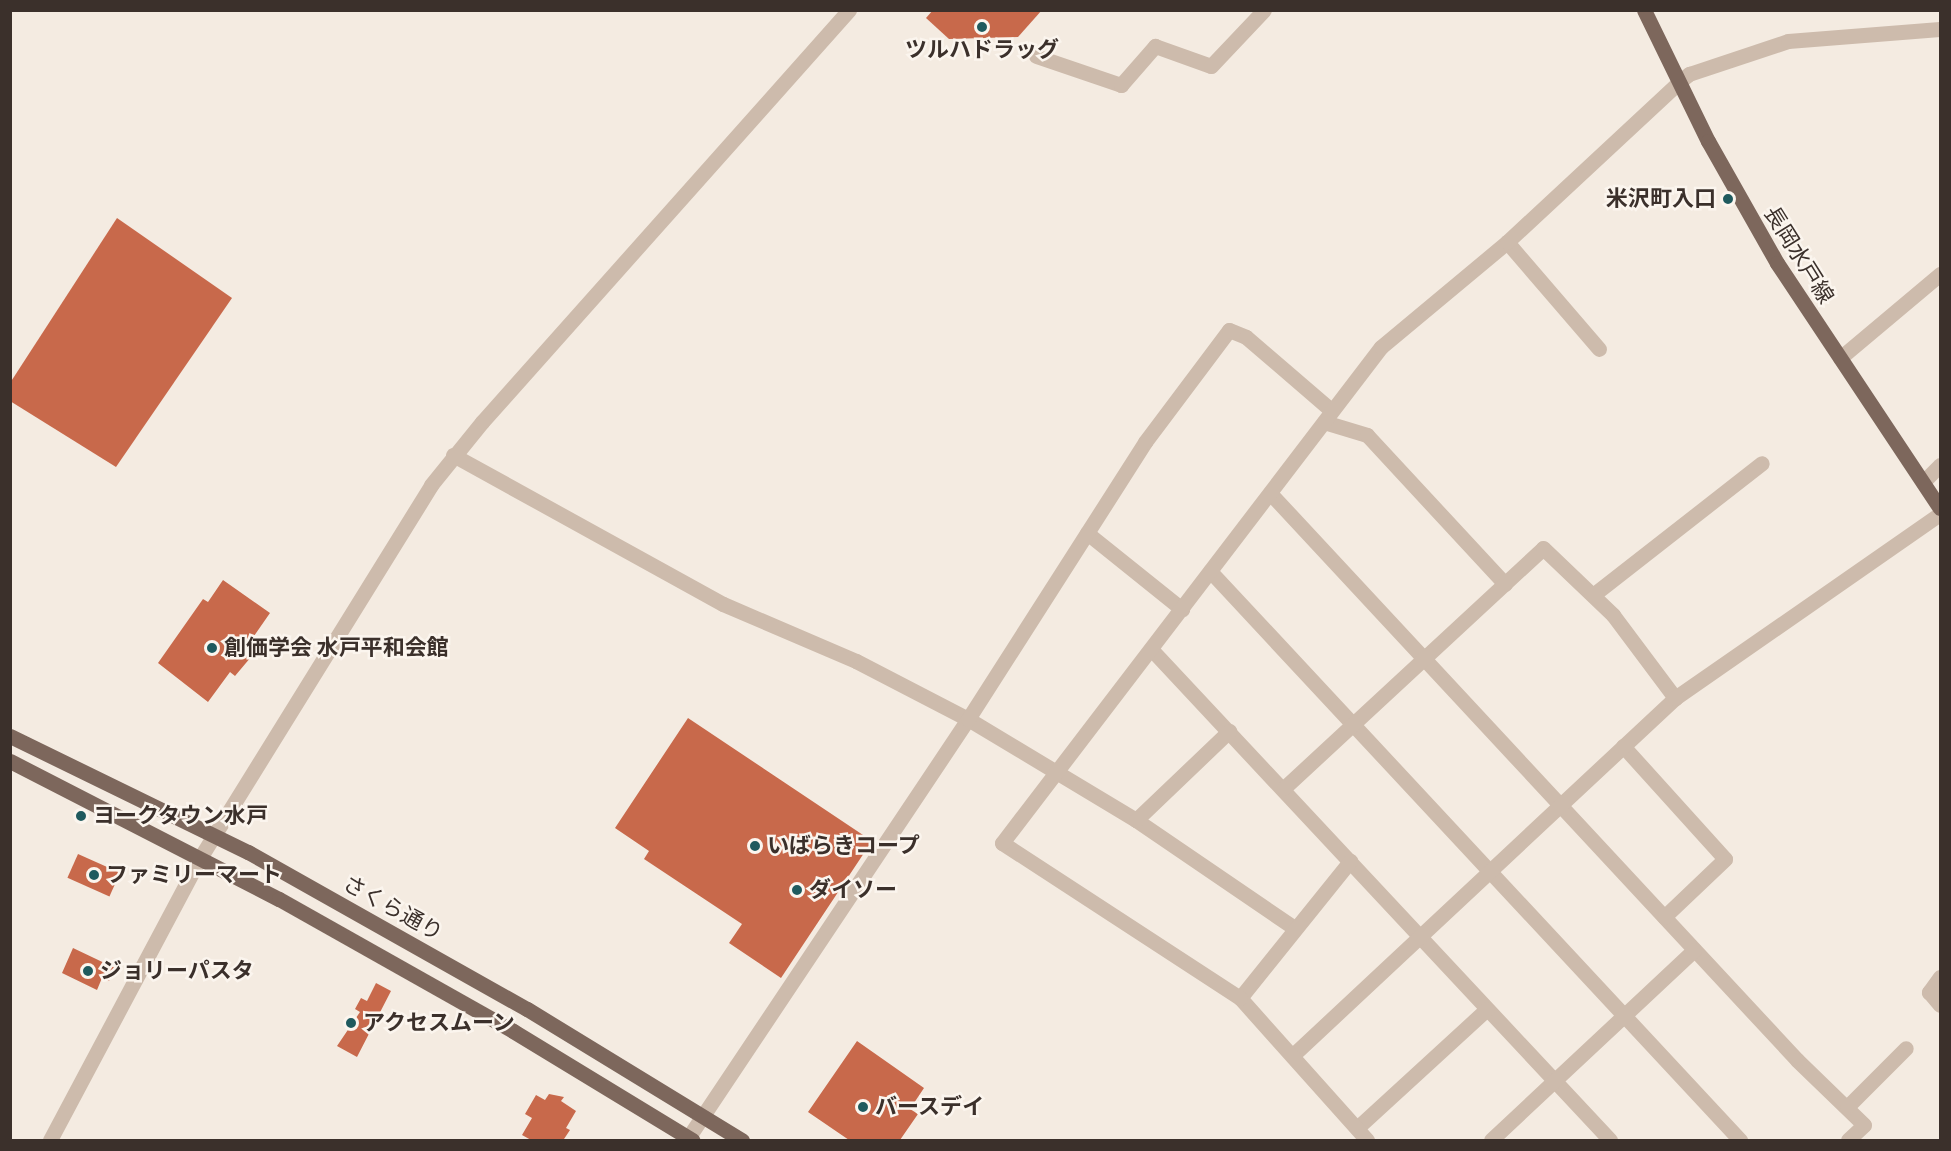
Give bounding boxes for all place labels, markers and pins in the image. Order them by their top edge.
marker: ツルハドラッグ [975,20,989,34]
place label: ツルハドラッグ [905,37,1059,63]
place label: 米沢町入口 [1606,186,1716,212]
marker: 米沢町入口 [1721,192,1735,206]
place label: 創価学会 水戸平和会館 [224,635,449,661]
marker: 創価学会 水戸平和会館 [205,641,219,655]
place label: ヨークタウン水戸 [93,803,269,829]
marker: ヨークタウン水戸 [74,809,88,823]
place label: いばらきコープ [767,833,921,859]
marker: いばらきコープ [748,839,762,853]
place label: ファミリーマート [106,862,282,888]
marker: ファミリーマート [87,868,101,882]
place label: ダイソー [809,877,897,903]
marker: ダイソー [790,883,804,897]
place label: ジョリーパスタ [100,958,254,984]
marker: ジョリーパスタ [81,964,95,978]
place label: アクセスムーン [363,1010,517,1036]
marker: アクセスムーン [344,1016,358,1030]
place label: バースデイ [875,1094,985,1120]
marker: バースデイ [856,1100,870,1114]

